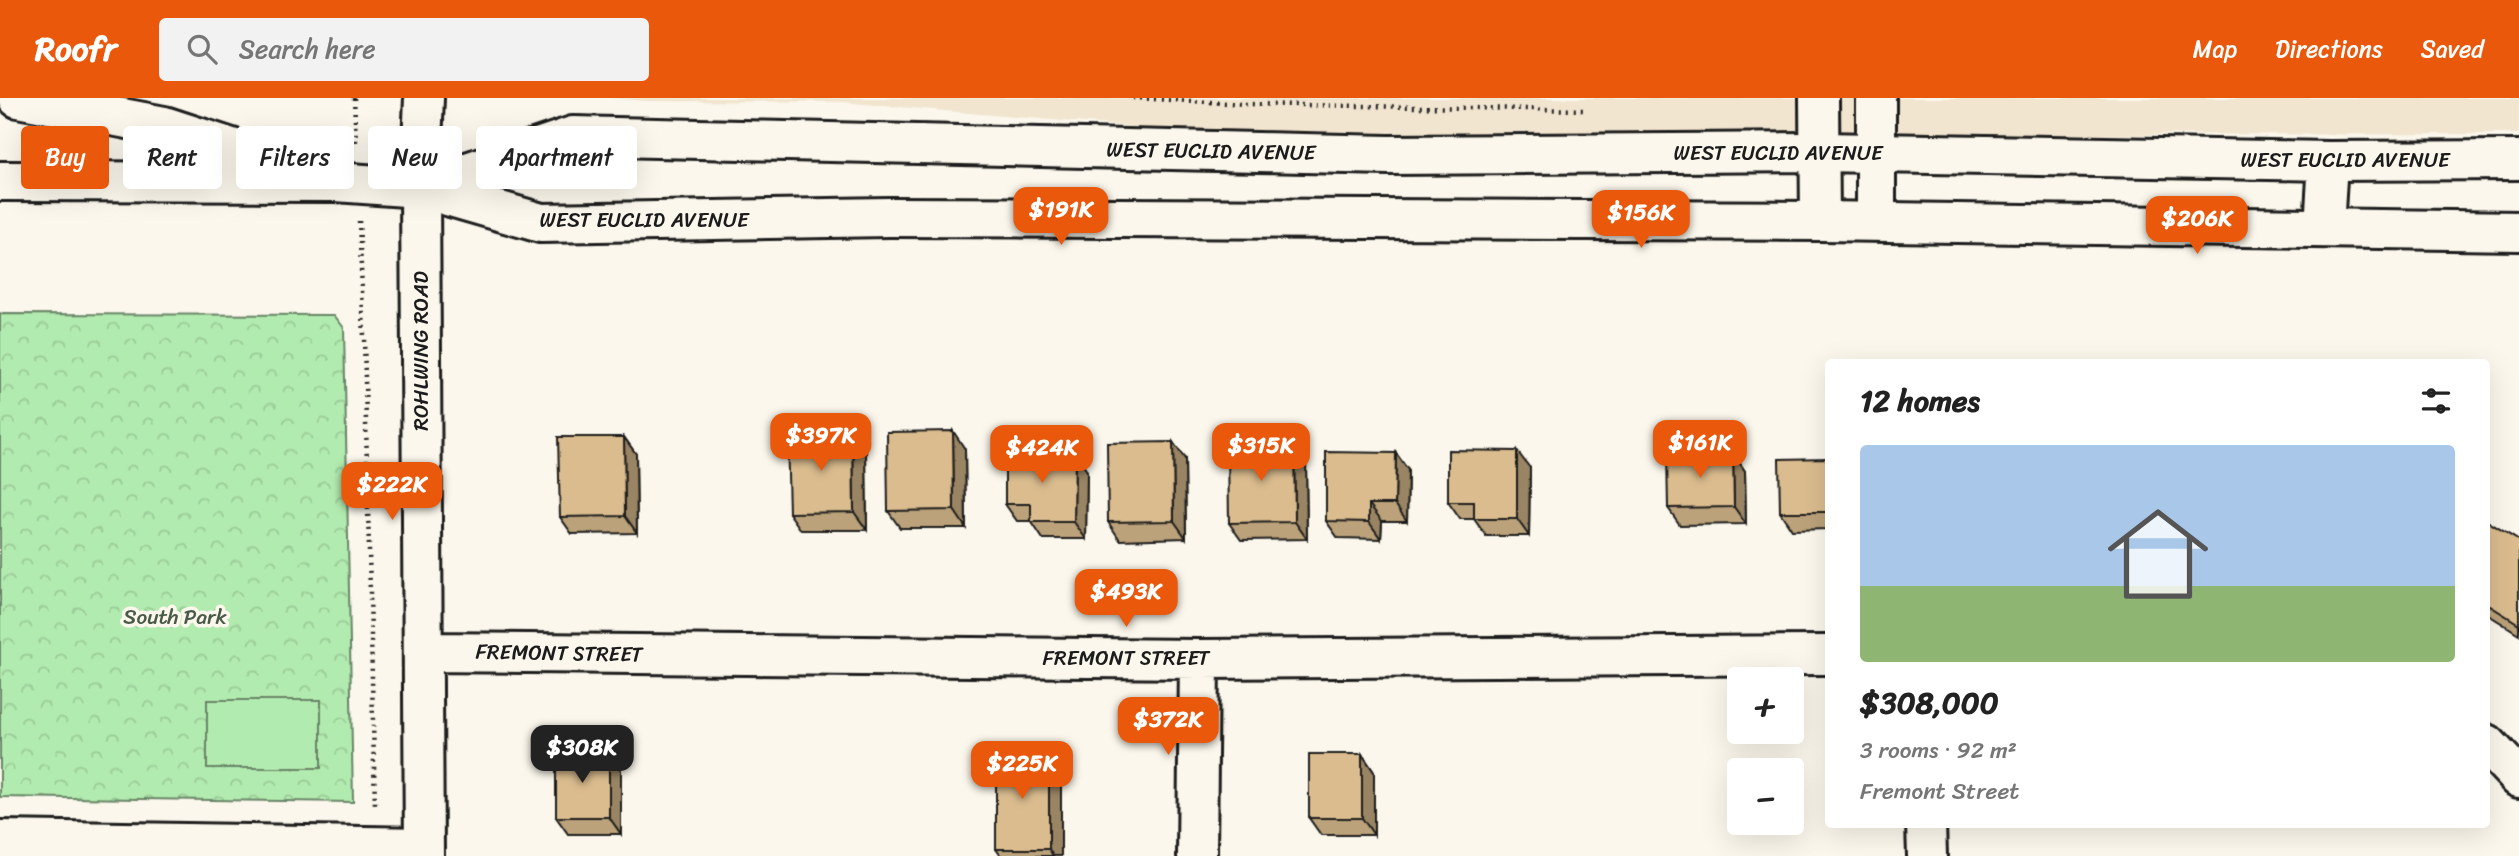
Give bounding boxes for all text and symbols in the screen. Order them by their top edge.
search box [159,18,649,81]
text: Roofr [35,20,117,78]
text: Search here [239,26,376,72]
text: Map [2193,28,2237,70]
text: Directions [2275,28,2383,70]
text: Saved [2421,28,2484,70]
icon: search [183,30,221,68]
chip: Buy [21,126,109,189]
chip: Rent [123,126,222,189]
chip: Filters [236,126,354,189]
chip: New [368,126,462,189]
chip: Apartment [476,126,637,189]
street label: WEST EUCLID AVENUE [1106,130,1317,172]
street label: WEST EUCLID AVENUE [1673,134,1884,172]
street label: WEST EUCLID AVENUE [2240,141,2451,179]
pin: $191K [1012,188,1110,247]
text: $191K [1029,189,1093,230]
pin: $156K [1592,190,1690,250]
text: $156K [1608,192,1674,233]
pin: $206K [2148,197,2246,256]
text: $206K [2162,198,2232,239]
street label: WEST EUCLID AVENUE [539,201,750,239]
street label: ROHLWING ROAD [402,271,440,431]
text: 12 homes [1860,374,1980,428]
icon: filters [2417,382,2455,420]
pin: $397K [772,414,870,473]
text: $397K [786,415,856,456]
pin: $161K [1651,420,1749,480]
text: $161K [1669,422,1731,463]
pin: $315K [1212,424,1310,483]
text: $315K [1228,425,1294,466]
pin: $424K [993,426,1091,485]
text: $424K [1006,427,1078,468]
pin: $222K [343,462,441,522]
text: $222K [357,464,427,505]
icon: home [2095,491,2221,617]
pin: $493K [1077,570,1175,629]
text: $493K [1091,571,1161,612]
park label: South Park [123,598,228,636]
street label: FREMONT STREET [475,633,644,673]
street label: FREMONT STREET [1043,639,1211,677]
map controls [1727,667,1804,835]
button: + [1727,667,1804,744]
text: $308,000 [1860,676,1999,730]
pin: $372K [1119,698,1217,757]
text: $372K [1134,699,1202,740]
pin: $308K [533,726,631,785]
text: $308K [547,727,617,768]
text: 3 rooms · 92 m² [1860,730,2017,771]
pin: $225K [973,742,1071,801]
text: $225K [987,743,1057,784]
button: − [1727,758,1804,835]
text: Fremont Street [1860,771,2019,812]

